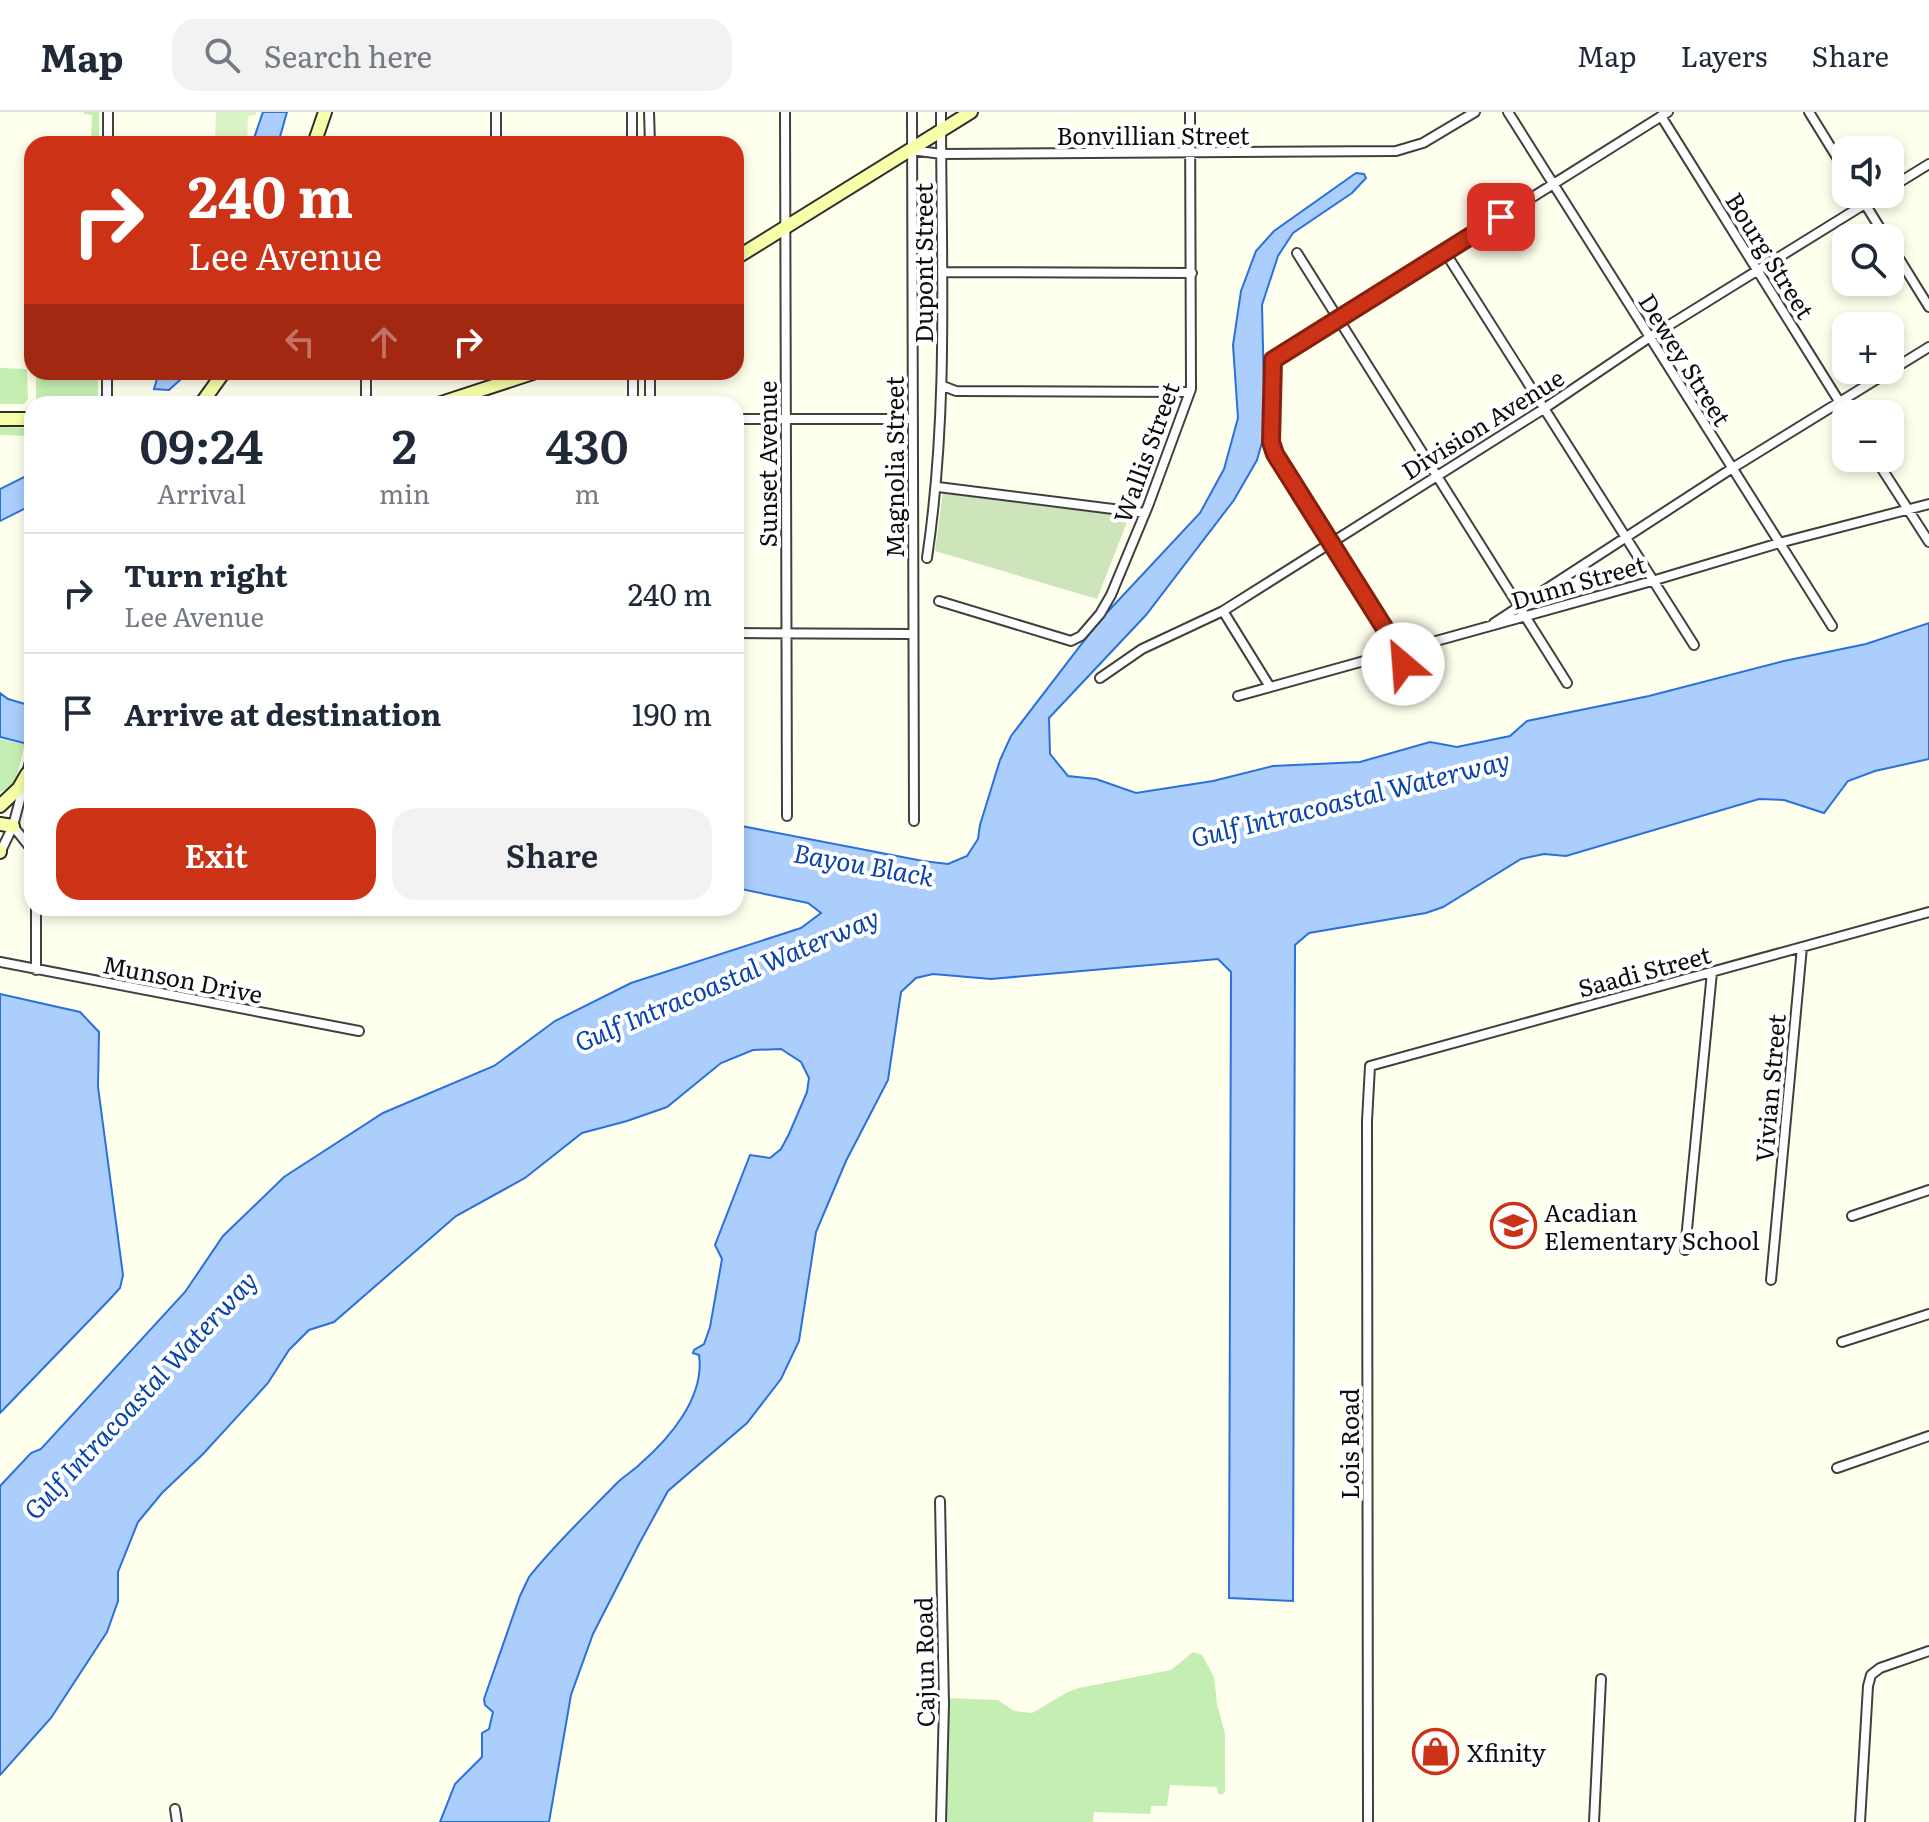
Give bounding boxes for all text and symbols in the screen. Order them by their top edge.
search box [172,19,732,91]
text: Map [40,27,124,84]
icon: search [200,33,244,77]
text: Search here [264,33,432,77]
text: Map [1577,34,1636,76]
text: Layers [1680,34,1767,76]
text: Share [1811,34,1889,76]
street label: Bonvillian Street [1057,117,1250,152]
map controls [1832,136,1904,472]
button: sound [1832,136,1904,208]
text: 240 m [188,152,353,235]
icon: right [56,168,160,272]
street label: Dupont Street [905,182,940,343]
pin [1467,183,1535,251]
street label: Bourg Street [1718,185,1824,325]
icon: arrive [1479,195,1523,239]
button: search [1832,224,1904,296]
text: Lee Avenue [188,228,382,281]
street label: Dewey Street [1631,286,1741,432]
button: + [1832,312,1904,384]
icon: left [278,320,322,364]
icon: ahead [362,320,406,364]
icon: right [446,320,490,364]
street label: Division Avenue [1394,359,1570,487]
street label: Magnolia Street [876,376,911,558]
street label: Wallis Street [1103,377,1187,527]
street label: Sunset Avenue [749,381,784,547]
button: − [1832,400,1904,472]
text: 09:24 [139,408,264,479]
text: 2 [392,408,417,479]
text: 430 [545,408,629,479]
text: Arrival [157,473,246,512]
text: min [379,473,430,512]
text: m [574,473,600,512]
street label: Dunn Street [1507,545,1650,617]
text: Turn right [124,552,288,596]
icon: right [56,571,100,615]
text: 240 m [628,571,712,615]
text: Lee Avenue [124,596,264,635]
position arrow [1361,622,1445,706]
icon: arrive [56,691,100,735]
text: Arrive at destination [124,691,441,735]
text: 190 m [632,691,712,735]
water label: Gulf Intracoastal Waterway [1186,738,1514,856]
button: Exit [56,808,376,900]
button: Share [392,808,712,900]
water label: Bayou Black [791,831,938,895]
water label: Gulf Intracoastal Waterway [568,896,884,1060]
street label: Saadi Street [1574,935,1714,1005]
street label: Munson Drive [100,945,266,1011]
street label: Vivian Street [1745,1012,1793,1164]
place label: Acadian Elementary School [1544,1194,1760,1257]
school or university icon: Acadian Elementary School [1489,1201,1537,1249]
water label: Gulf Intracoastal Waterway [13,1261,265,1527]
street label: Lois Road [1331,1388,1366,1500]
street label: Cajun Road [904,1596,942,1728]
shop icon: Xfinity [1412,1727,1460,1775]
place label: Xfinity [1467,1734,1546,1769]

